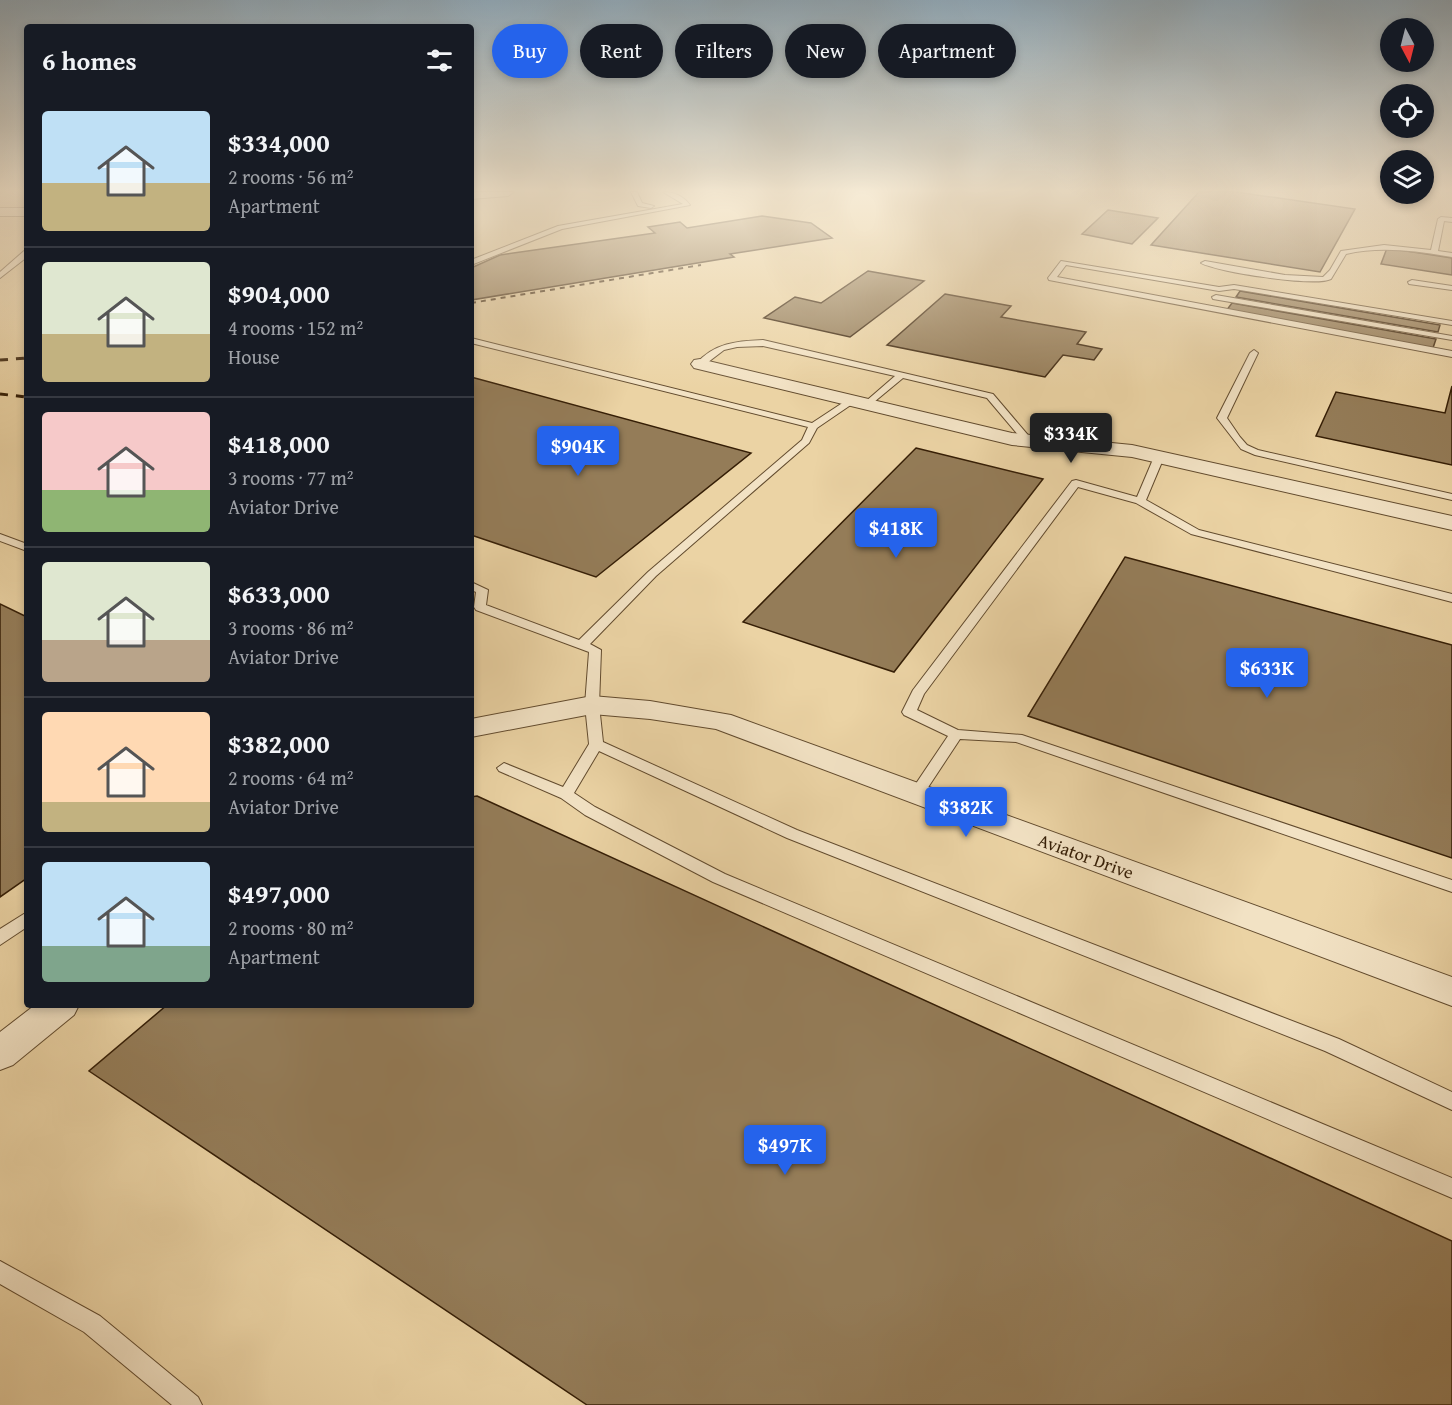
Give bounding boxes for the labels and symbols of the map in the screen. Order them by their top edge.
north arrow [1380,18,1434,72]
pin: $334K [1029,413,1113,464]
pin: $904K [536,426,620,477]
pin: $418K [854,508,938,559]
pin: $633K [1225,648,1309,699]
pin: $382K [924,787,1008,838]
street label: Aviator Drive [1034,826,1138,886]
pin: $497K [743,1125,827,1176]

